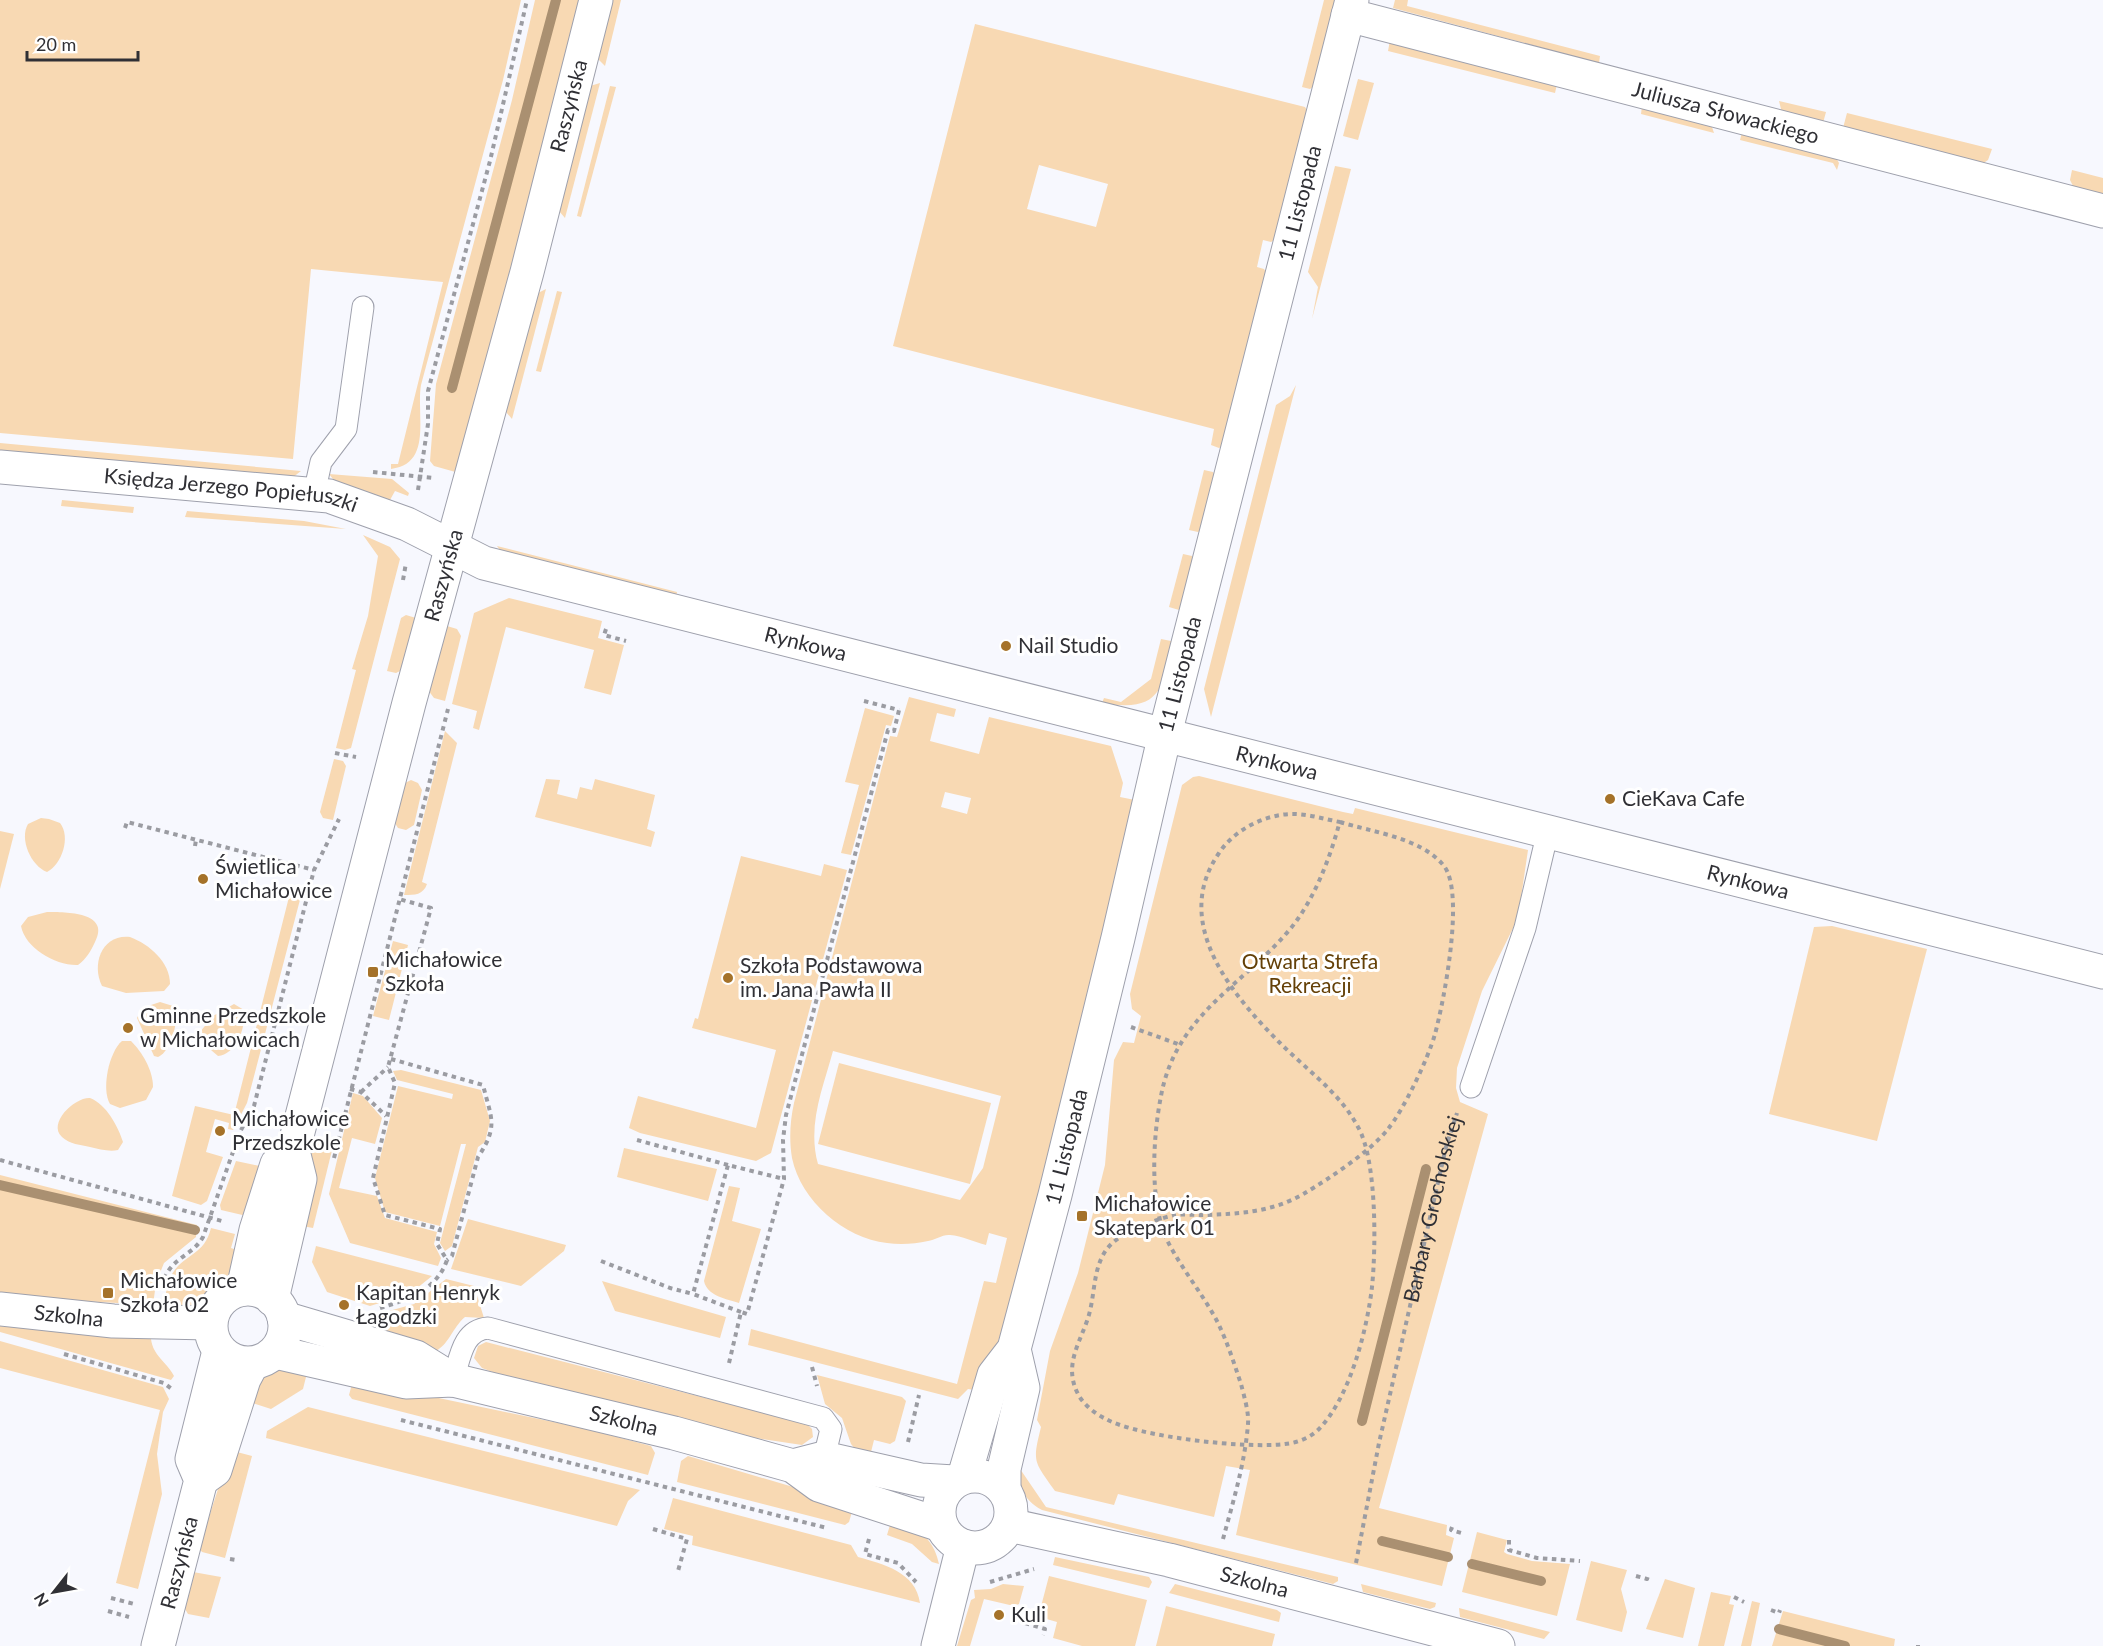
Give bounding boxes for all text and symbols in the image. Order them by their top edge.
scale bar [27,24,138,62]
text: 20 m [36,33,76,55]
street label: Raszyńska [544,57,591,155]
street label: Juliusza Słowackiego [1630,75,1822,148]
street label: 11 Listopada [1272,143,1325,264]
street label: Księdza Jerzego Popiełuszki [103,462,362,516]
street label: Raszyńska [418,526,467,624]
street label: 11 Listopada [1152,613,1205,734]
street label: Rynkowa [762,620,850,665]
place label: Nail Studio [1018,632,1118,657]
marker: Nail Studio [999,639,1013,653]
street label: Rynkowa [1233,739,1321,784]
place label: CieKava Cafe [1622,785,1745,810]
marker: CieKava Cafe [1603,792,1617,806]
place label: Świetlica Michałowice [215,853,332,902]
street label: Rynkowa [1704,858,1792,903]
marker: Świetlica Michałowice [196,872,210,886]
place label: Michałowice Szkoła [385,946,502,995]
park label: Otwarta Strefa Rekreacji [1242,948,1378,997]
place label: Szkoła Podstawowa im. Jana Pawła II [740,952,922,1001]
marker: Michałowice Szkoła [366,965,380,979]
marker: Szkoła Podstawowa im. Jana Pawła II [721,971,735,985]
place label: Gminne Przedszkole w Michałowicach [140,1002,326,1051]
marker: Gminne Przedszkole w Michałowicach [121,1021,135,1035]
street label: 11 Listopada [1039,1086,1092,1207]
place label: Michałowice Przedszkole [232,1105,349,1154]
street label: Barbary Grocholskiej [1397,1112,1466,1305]
marker: Michałowice Przedszkole [213,1124,227,1138]
place label: Michałowice Skatepark 01 [1094,1190,1215,1239]
marker: Michałowice Skatepark 01 [1075,1209,1089,1223]
place label: Michałowice Szkoła 02 [120,1267,237,1316]
place label: Kapitan Henryk Łagodzki [356,1279,500,1328]
marker: Michałowice Szkoła 02 [101,1286,115,1300]
marker: Kapitan Henryk Łagodzki [337,1298,351,1312]
street label: Szkolna [33,1299,105,1331]
street label: Szkolna [587,1399,661,1440]
street label: Raszyńska [154,1513,202,1611]
street label: Szkolna [1218,1560,1292,1602]
north arrow [24,1562,84,1622]
text: N [29,1590,52,1610]
place label: Kuli [1011,1601,1046,1626]
marker: Kuli [992,1608,1006,1622]

